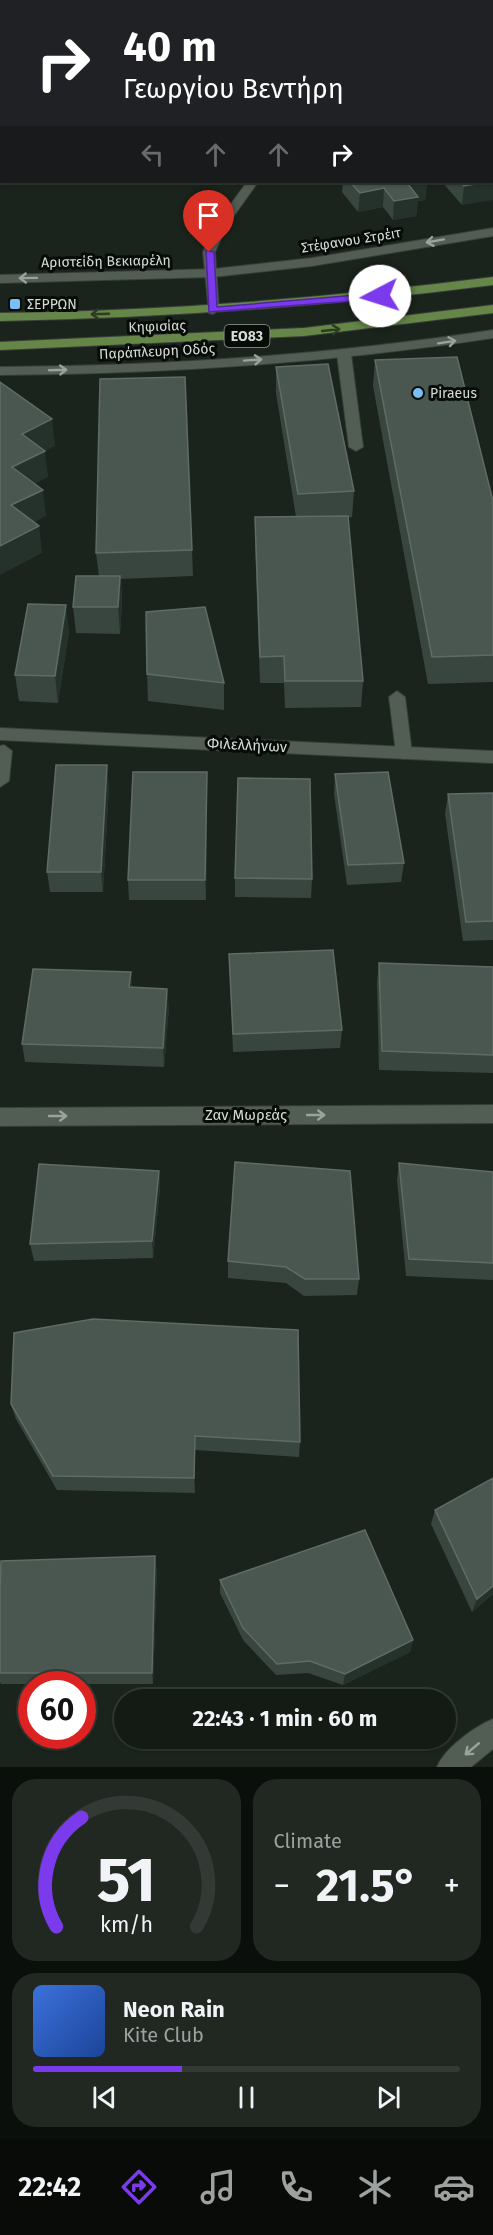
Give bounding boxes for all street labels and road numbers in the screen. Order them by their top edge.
street label: Στέφανου Στρέιτ [300,224,403,257]
street label: Αριστείδη Βεκιαρέλη [41,252,171,271]
street label: Κηφισίας [128,317,187,336]
road number: ΕΟ83 [224,325,270,347]
street label: Παράπλευρη Οδός [99,340,216,363]
street label: Φιλελλήνων [206,734,288,756]
street label: Ζαν Μωρεάς [205,1106,287,1124]

